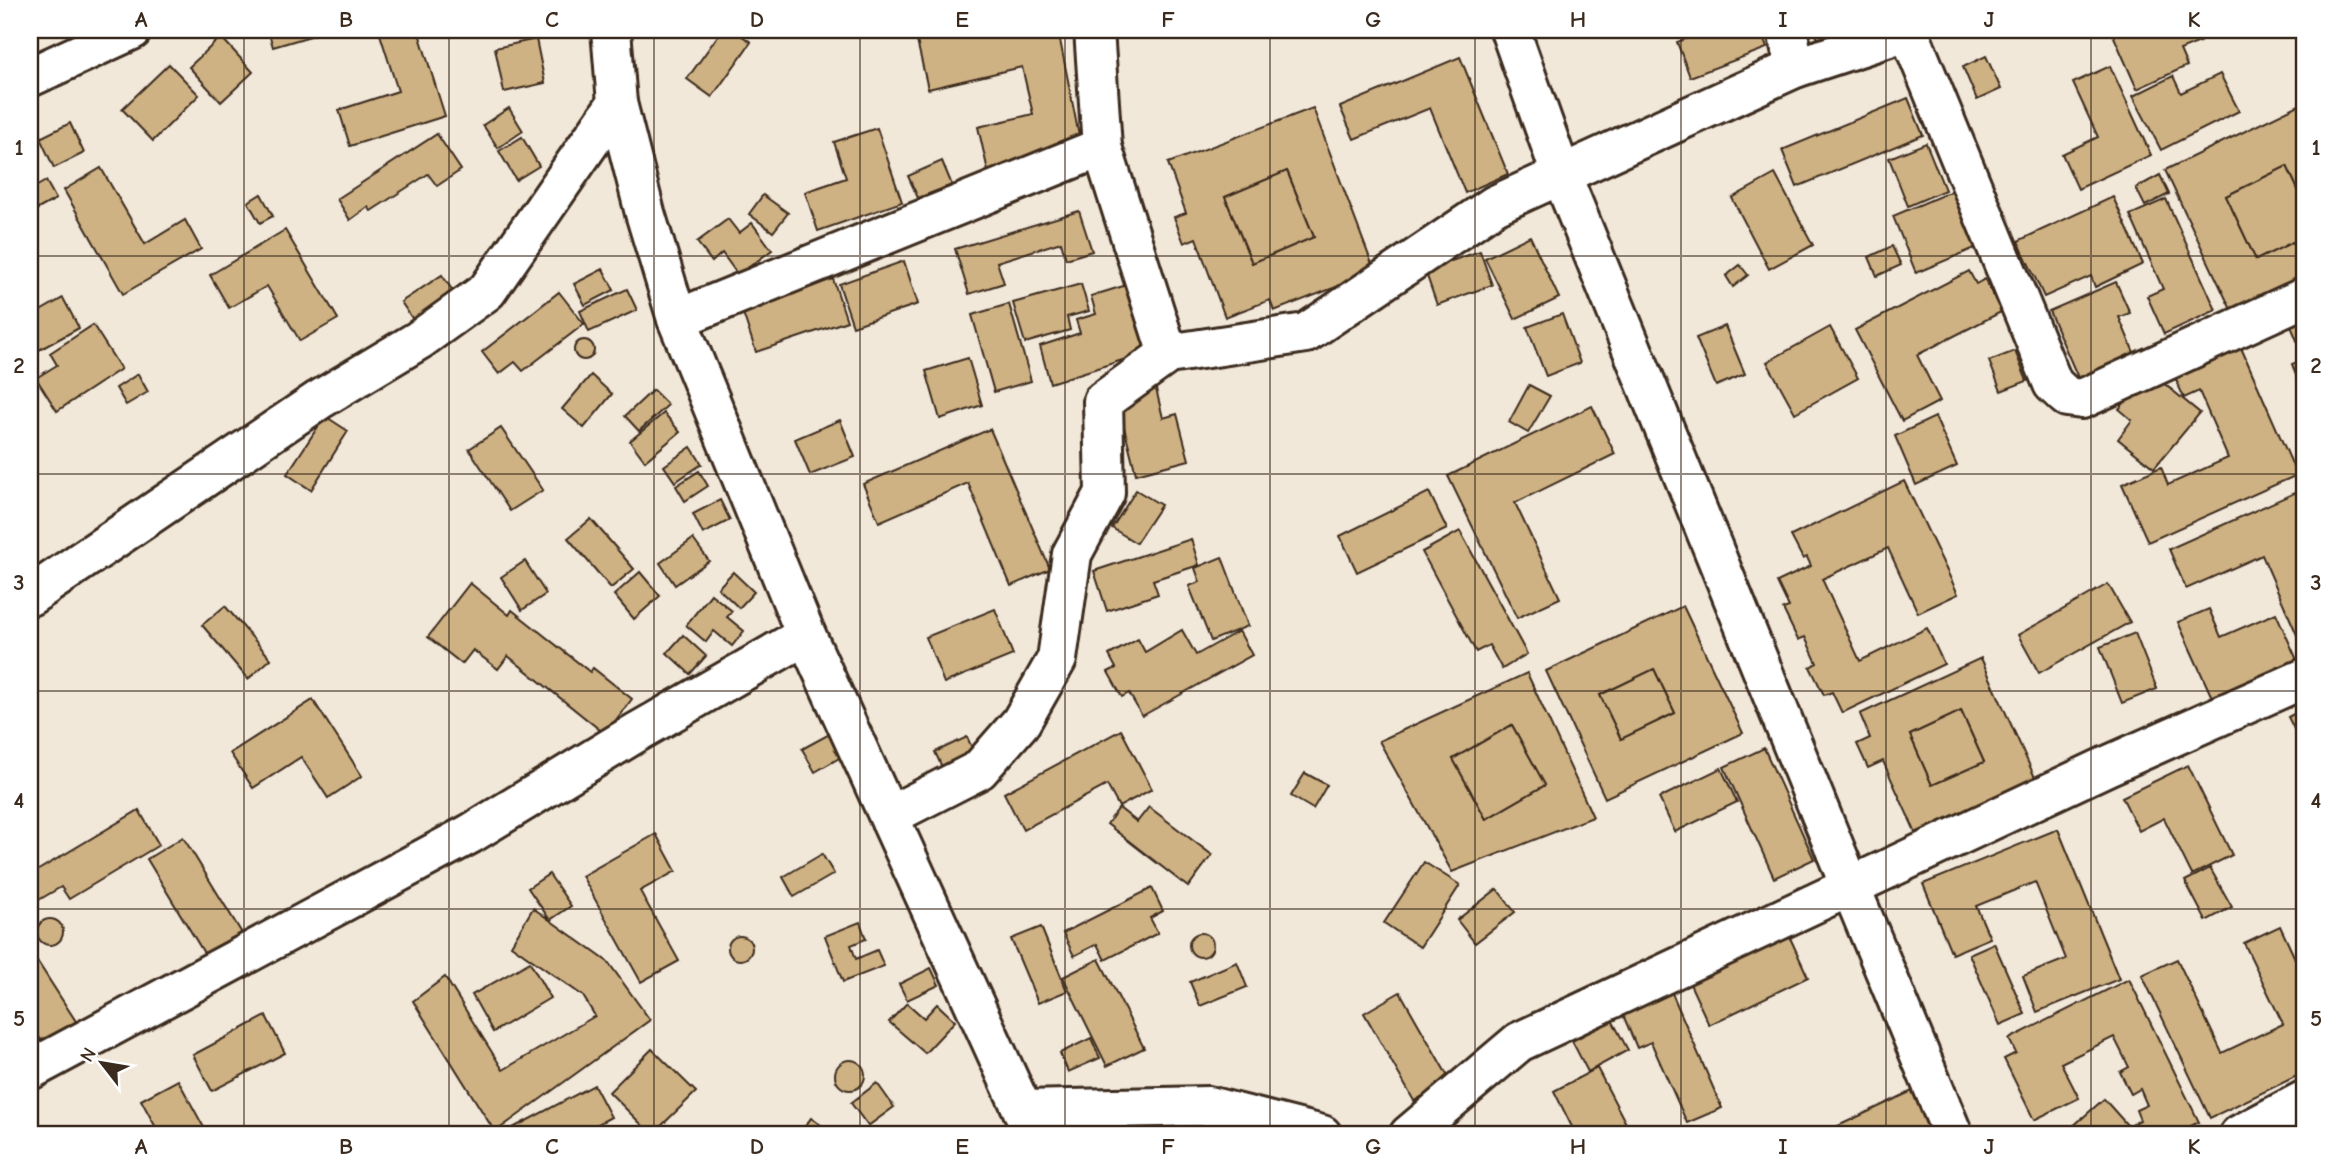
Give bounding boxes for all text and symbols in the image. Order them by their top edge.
text: A [135,6,148,33]
text: B [339,6,353,33]
text: C [545,6,559,33]
text: D [750,6,764,33]
text: E [955,6,969,33]
text: F [1161,6,1175,33]
text: G [1365,6,1381,33]
text: H [1570,6,1586,33]
text: I [1778,6,1788,33]
text: J [1984,6,1995,33]
text: K [2188,6,2201,33]
text: 1 [14,134,24,161]
text: 1 [2311,134,2321,161]
text: 2 [13,352,25,379]
text: 2 [2310,352,2322,379]
text: 3 [13,569,25,596]
text: 3 [2310,569,2322,596]
text: 4 [14,787,25,814]
text: 4 [2311,787,2322,814]
text: 5 [13,1005,25,1032]
text: 5 [2310,1005,2322,1032]
north arrow [66,1028,136,1098]
text: N [76,1044,101,1066]
text: A [135,1133,148,1160]
text: B [339,1133,353,1160]
text: C [545,1133,559,1160]
text: D [750,1133,764,1160]
text: E [955,1133,969,1160]
text: F [1161,1133,1175,1160]
text: G [1365,1133,1381,1160]
text: H [1570,1133,1586,1160]
text: I [1778,1133,1788,1160]
text: J [1984,1133,1995,1160]
text: K [2188,1133,2201,1160]

